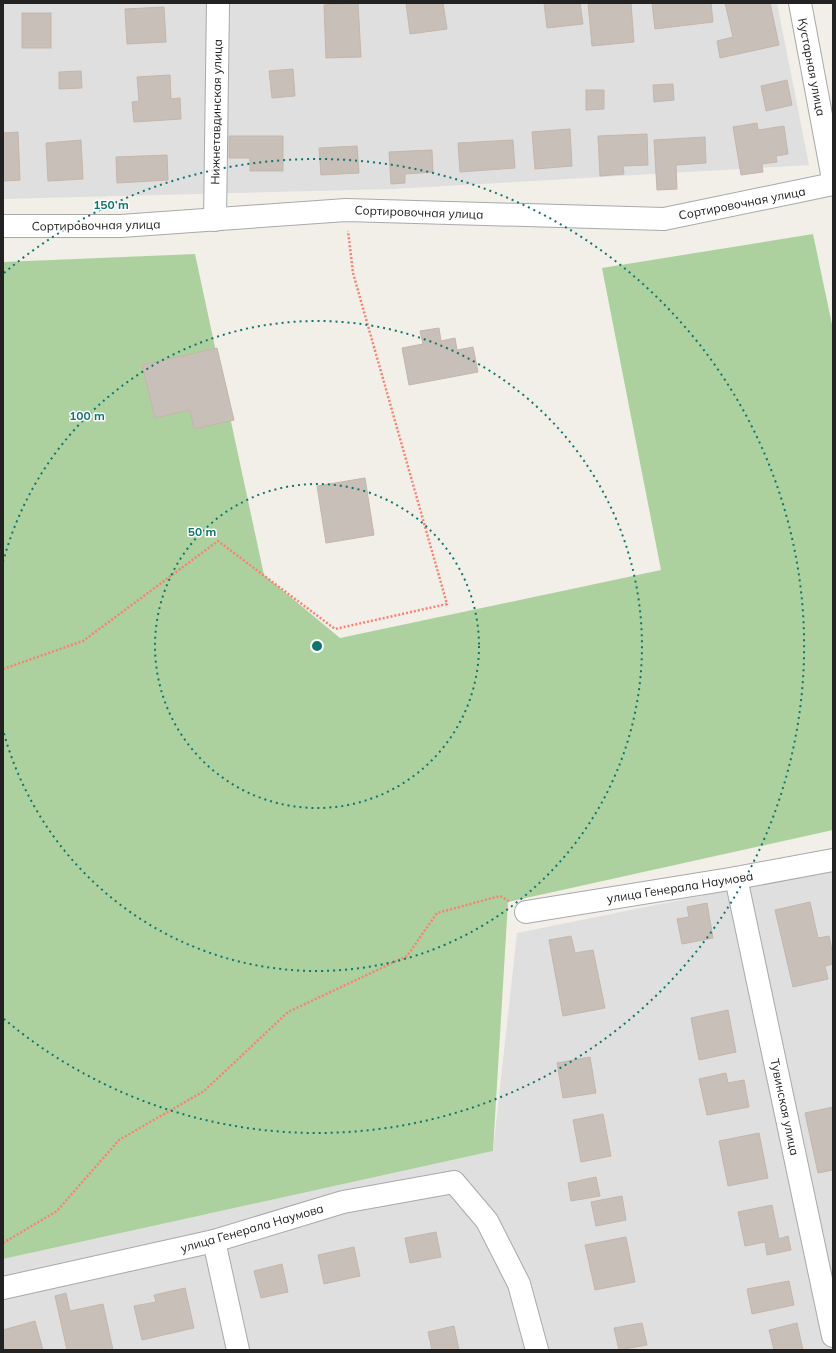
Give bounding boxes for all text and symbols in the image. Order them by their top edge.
street label: Кустарная улица [795,17,829,117]
street label: Нижнетавдинская улица [207,39,225,185]
street label: Сортировочная улица [677,183,807,223]
text: 150 m [93,197,129,212]
street label: Сортировочная улица [354,202,484,222]
street label: Сортировочная улица [31,216,161,234]
text: 100 m [69,408,105,423]
text: 50 m [188,524,216,539]
centre of rings [310,639,324,653]
street label: улица Генерала Наумова [606,868,754,906]
street label: Тувинская улица [767,1057,803,1157]
street label: улица Генерала Наумова [179,1200,325,1256]

